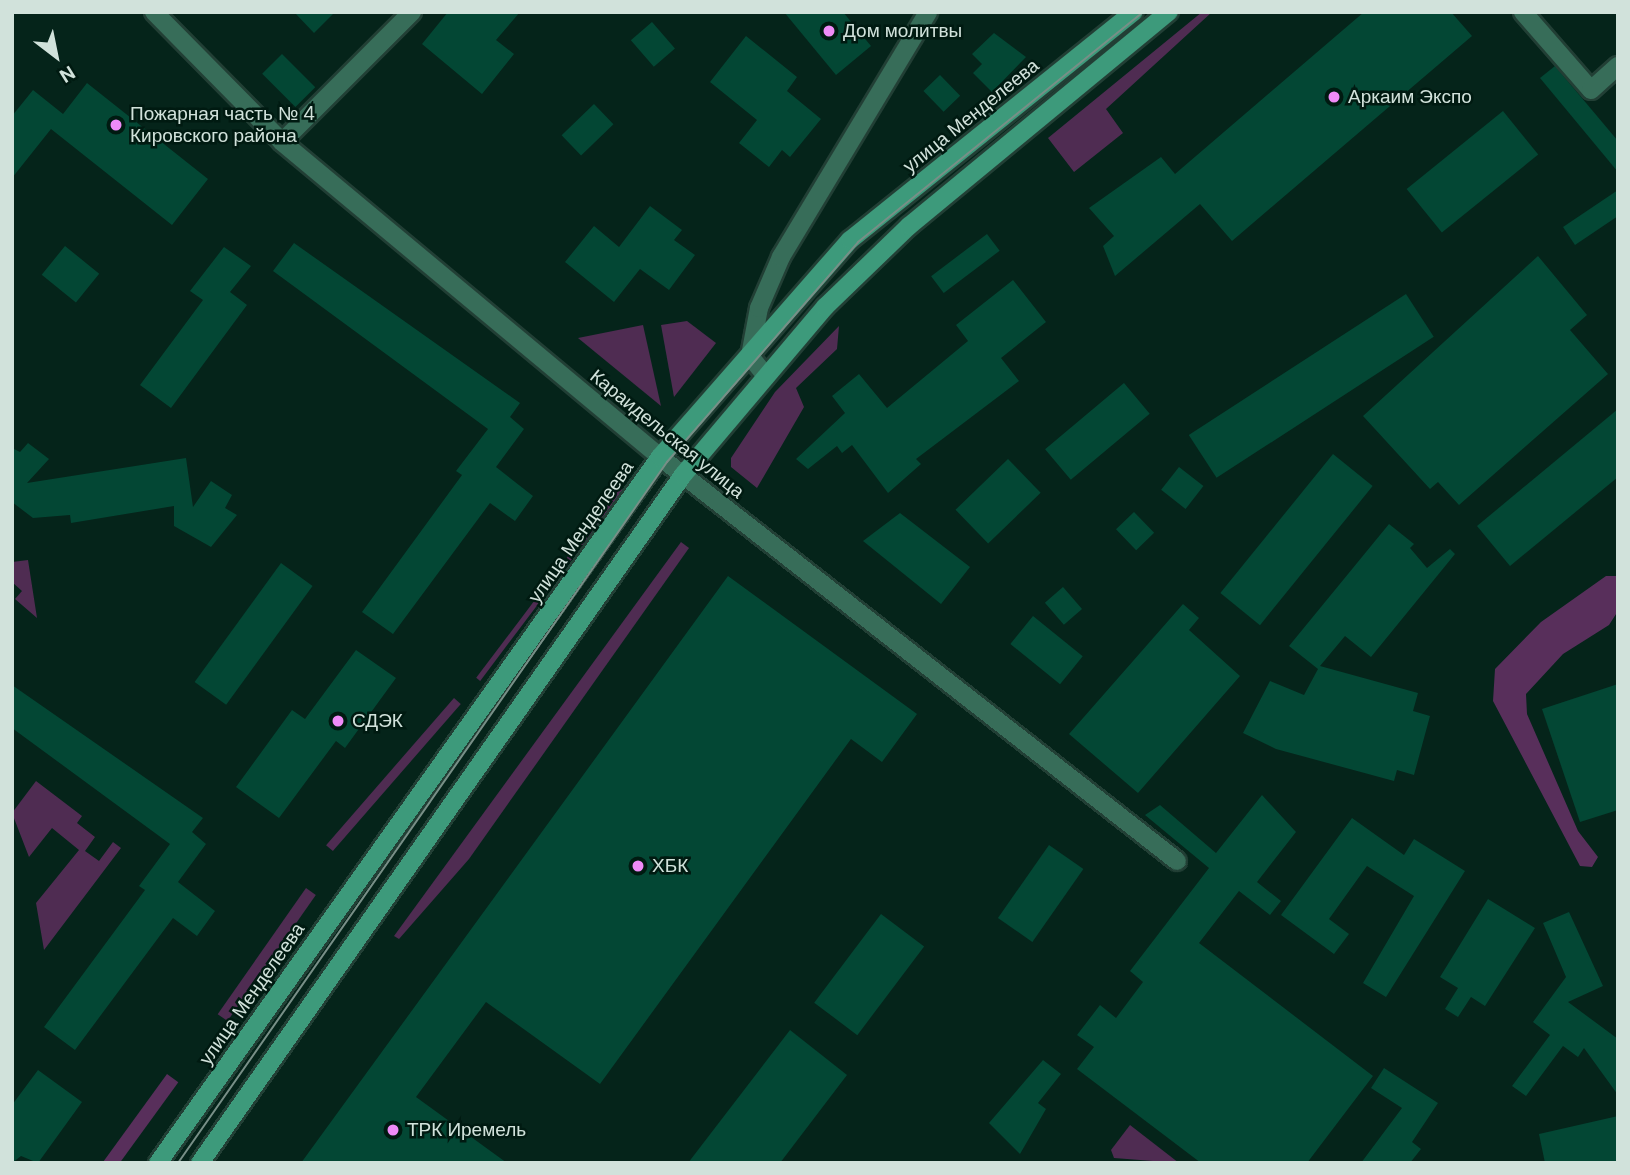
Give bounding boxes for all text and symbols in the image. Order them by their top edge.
place label: Дом молитвы [843,20,962,42]
north arrow [21,21,91,91]
marker: Дом молитвы [821,23,837,39]
street label: улица Менделеева [899,54,1043,178]
text: N [55,60,80,89]
place label: Аркаим Экспо [1348,86,1472,108]
marker: Аркаим Экспо [1326,89,1342,105]
place label: Пожарная часть № 4 Кировского района [130,103,315,147]
marker: Пожарная часть № 4 Кировского района [108,117,124,133]
street label: Караидельская улица [585,365,749,503]
street label: улица Менделеева [523,457,639,607]
place label: СДЭК [352,710,403,732]
marker: СДЭК [330,713,346,729]
place label: ХБК [652,855,688,877]
marker: ХБК [630,858,646,874]
street label: улица Менделеева [194,919,310,1069]
place label: ТРК Иремель [407,1119,526,1141]
marker: ТРК Иремель [385,1122,401,1138]

